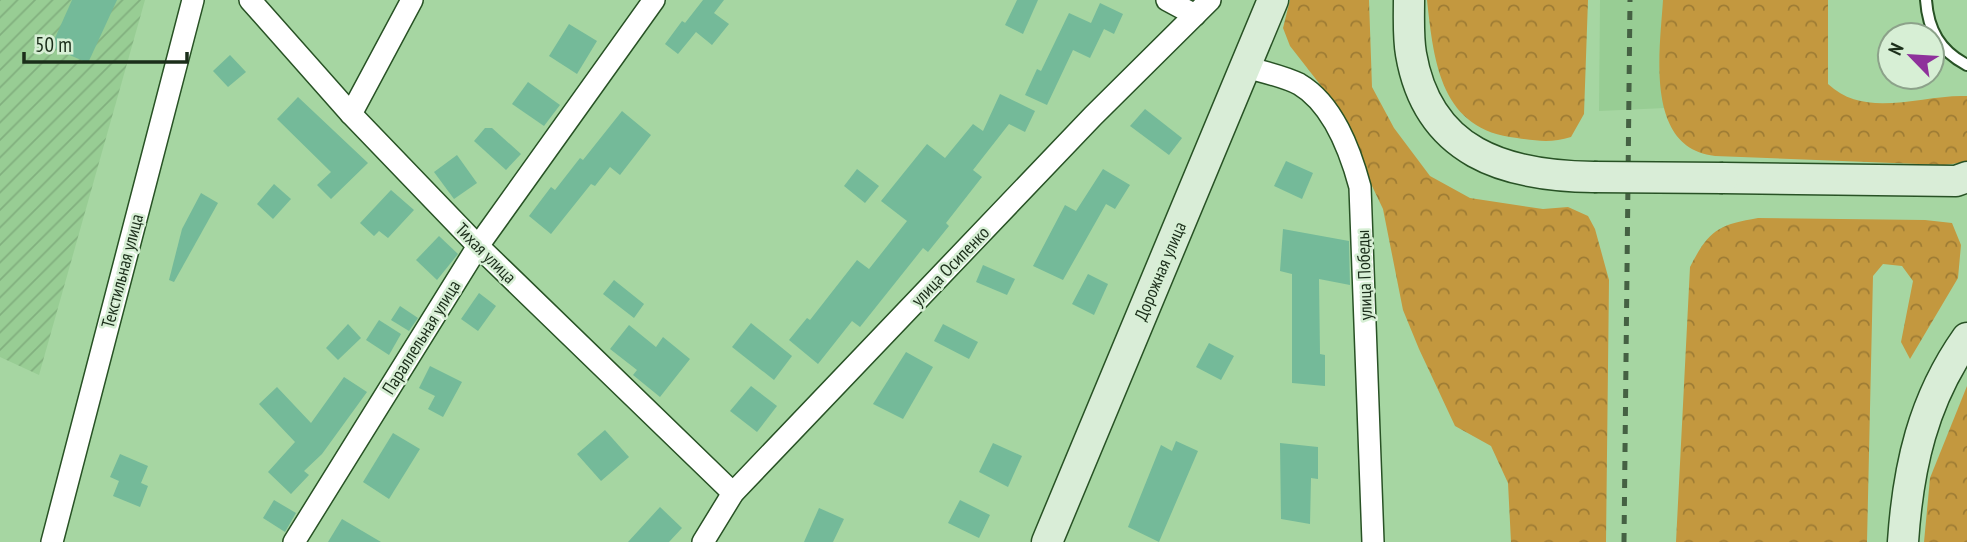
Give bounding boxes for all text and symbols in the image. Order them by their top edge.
scale bar [24,21,187,65]
north arrow [1876,21,1946,91]
text: 50 m [35,31,72,58]
text: N [1883,39,1909,59]
street label: Текстильная улица [96,211,148,331]
street label: Тихая улица [451,218,521,288]
street label: Дорожная улица [1129,218,1191,324]
street label: улица Осипенко [906,221,994,311]
street label: улица Победы [1351,229,1377,321]
street label: Параллельная улица [377,276,465,398]

